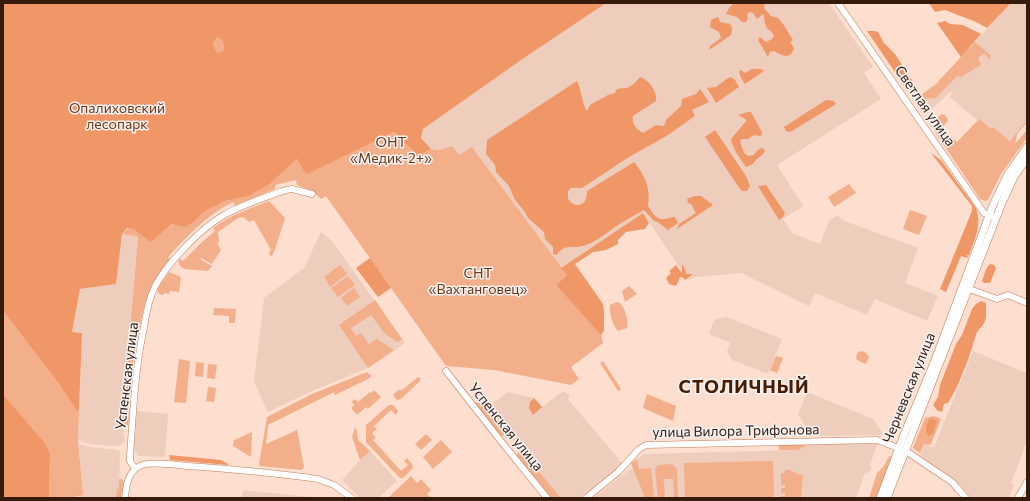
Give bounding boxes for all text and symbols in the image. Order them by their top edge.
street label: Светлая улица [891,63,959,149]
park label: Опалиховский лесопарк [69,100,165,132]
park label: ОНТ «Медик-2+» [350,134,432,166]
park label: СНТ «Вахтанговец» [429,265,527,298]
street label: Успенская улица [112,321,142,431]
street label: Черневская улица [879,330,939,446]
district label: СТОЛИЧНЫЙ [679,376,809,398]
street label: Успенская улица [465,380,547,474]
street label: улица Вилора Трифонова [652,421,820,441]

